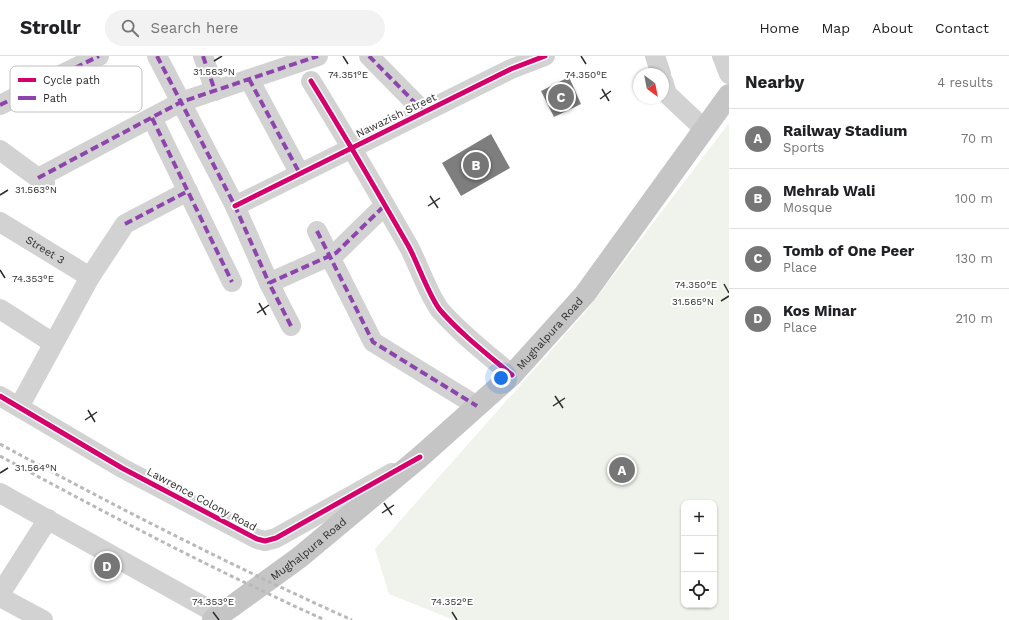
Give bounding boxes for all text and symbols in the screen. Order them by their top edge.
search box [105,10,385,46]
text: Strollr [20,16,81,39]
icon: search [119,17,141,39]
text: Search here [151,19,239,37]
text: Home [759,20,799,36]
text: Map [821,20,850,36]
text: About [872,20,913,36]
text: Contact [935,20,989,36]
legend [10,66,142,112]
text: 31.563°N [193,66,235,77]
north arrow [633,68,669,104]
text: 74.351°E [328,69,368,80]
text: 74.350°E [565,69,607,80]
text: Nearby [745,72,804,92]
text: Cycle path [43,74,100,87]
text: 4 results [937,75,993,90]
pin: C [548,82,574,112]
street label: Nawazish Street [354,90,439,141]
text: Path [43,92,67,105]
text: Railway Stadium [783,122,907,140]
text: A [754,131,762,146]
text: 70 m [961,131,993,146]
text: Sports [783,140,824,155]
pin: B [463,150,489,180]
text: Mehrab Wali [783,182,875,200]
text: 31.563°N [15,184,57,195]
text: B [754,191,762,206]
text: 100 m [955,191,993,206]
text: Mosque [783,200,832,215]
street label: Street 3 [23,233,67,267]
text: Tomb of One Peer [783,242,914,260]
text: C [754,251,762,266]
text: 130 m [955,251,993,266]
text: Place [783,260,817,275]
text: 74.353°E [12,273,54,284]
text: 74.350°E [675,279,717,290]
street label: Mughalpura Road [514,295,586,373]
text: 31.565°N [672,296,714,307]
text: Kos Minar [783,302,857,320]
text: D [753,311,763,326]
text: 210 m [955,311,993,326]
text: Place [783,320,817,335]
your location [491,368,511,388]
pin: A [609,455,635,485]
text: 31.564°N [15,462,57,473]
street label: Lawrence Colony Road [145,465,259,534]
map controls [681,500,717,608]
button: + [681,500,717,536]
street label: Mughalpura Road [268,515,349,583]
button: − [681,536,717,572]
pin: D [94,551,120,581]
button: locate [681,572,717,608]
text: 74.353°E [192,596,234,607]
text: 74.352°E [431,596,473,607]

